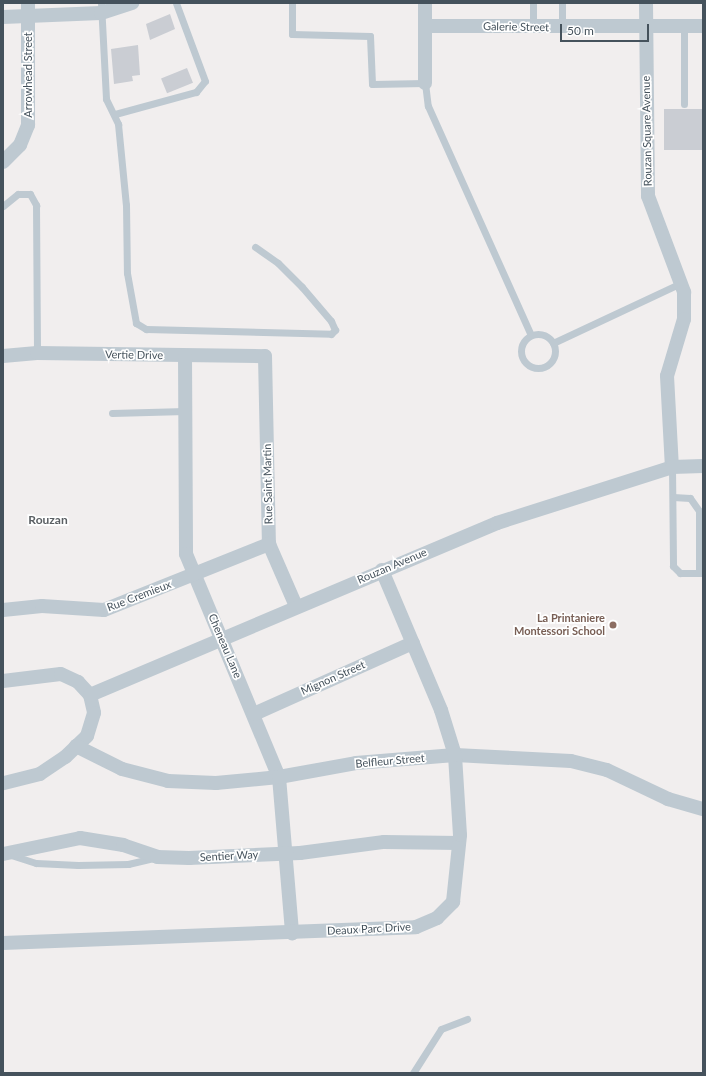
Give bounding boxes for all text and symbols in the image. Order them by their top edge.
scale bar [562,16,651,42]
street label: Galerie Street [483,20,549,34]
text: 50 m [567,23,594,38]
street label: Arrowhead Street [21,32,35,118]
street label: Rouzan Square Avenue [639,75,655,187]
street label: Vertie Drive [105,348,163,362]
street label: Rue Saint Martin [261,444,275,524]
district label: Rouzan [28,513,68,527]
street label: Rouzan Avenue [355,545,429,587]
street label: Rue Cremieux [105,578,173,614]
street label: Cheneau Lane [205,612,245,680]
place label: La Printaniere Montessori School [514,612,605,638]
marker: La Printaniere Montessori School [608,620,618,630]
street label: Mignon Street [299,658,367,698]
street label: Belfleur Street [355,751,425,771]
street label: Sentier Way [199,848,259,864]
street label: Deaux Parc Drive [327,920,411,938]

